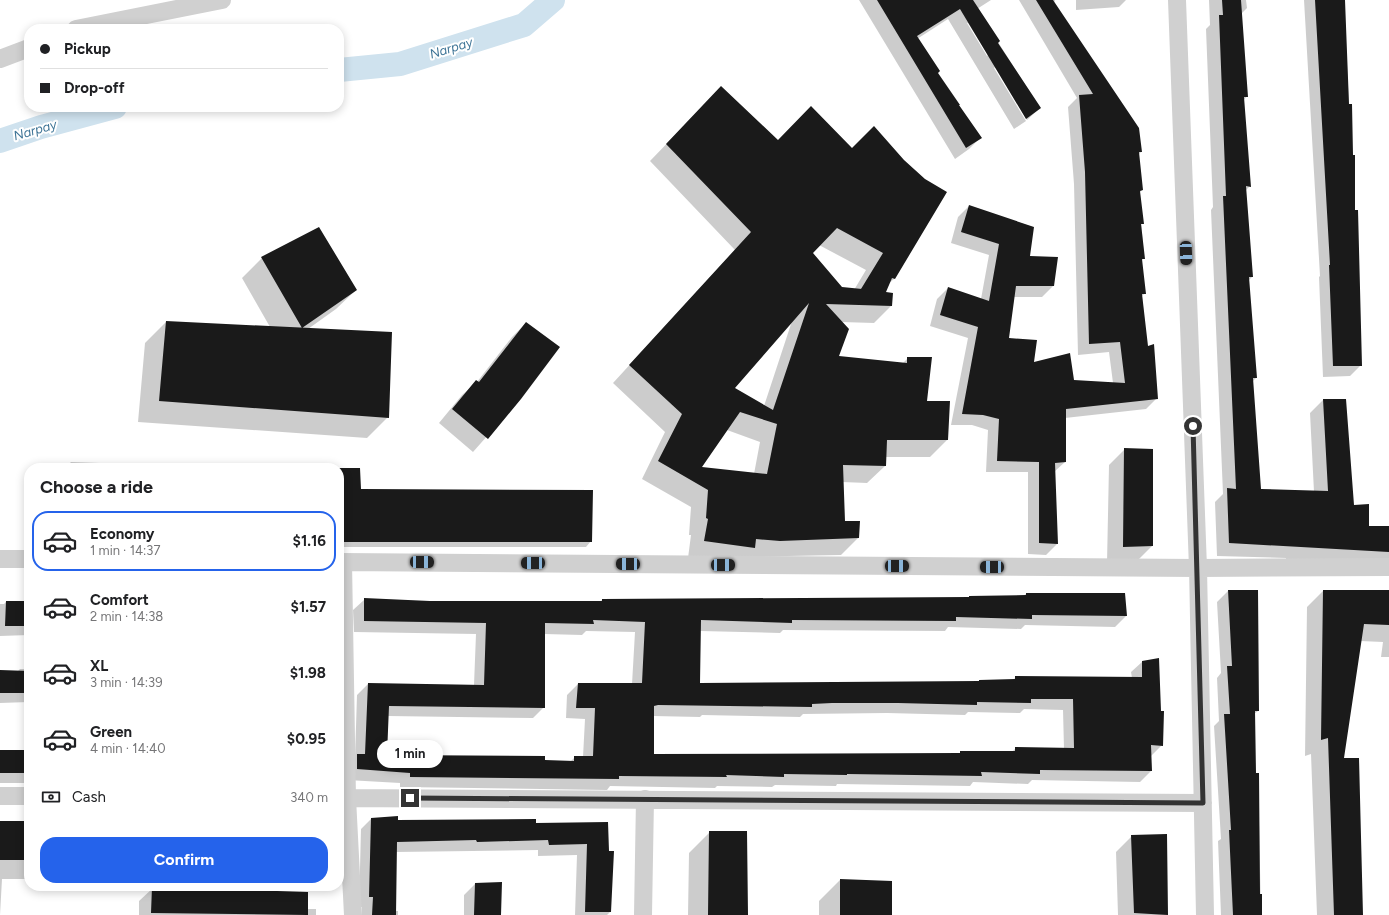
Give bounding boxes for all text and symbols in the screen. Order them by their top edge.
water label: Narpay [428,34,475,62]
text: Pickup [64,40,111,58]
text: Drop-off [64,79,125,97]
water label: Narpay [12,116,59,143]
car [1180,241,1192,265]
route start [1184,417,1202,435]
text: Choose a ride [40,476,153,498]
icon: car [42,523,78,559]
text: Economy [90,525,155,543]
text: $1.16 [293,532,326,550]
text: 1 min · 14:37 [90,543,160,558]
car [410,556,434,568]
car [521,557,545,569]
car [616,558,640,570]
car [711,559,735,571]
car [885,560,909,572]
car [980,561,1004,573]
icon: car [42,589,78,625]
text: Comfort [90,591,149,609]
text: $1.57 [291,598,326,616]
text: 2 min · 14:38 [90,609,163,624]
icon: car [42,655,78,691]
text: XL [90,657,108,675]
text: $1.98 [290,664,326,682]
text: 3 min · 14:39 [90,675,163,690]
icon: car [42,721,78,757]
text: Green [90,723,132,741]
text: $0.95 [287,730,326,748]
callout: 1 min [377,740,443,768]
text: 4 min · 14:40 [90,741,165,756]
text: 1 min [395,746,425,761]
icon: cash [40,786,62,808]
text: Cash [72,788,106,806]
route end [401,789,419,807]
text: 340 m [290,790,328,805]
button: Confirm [40,837,328,883]

